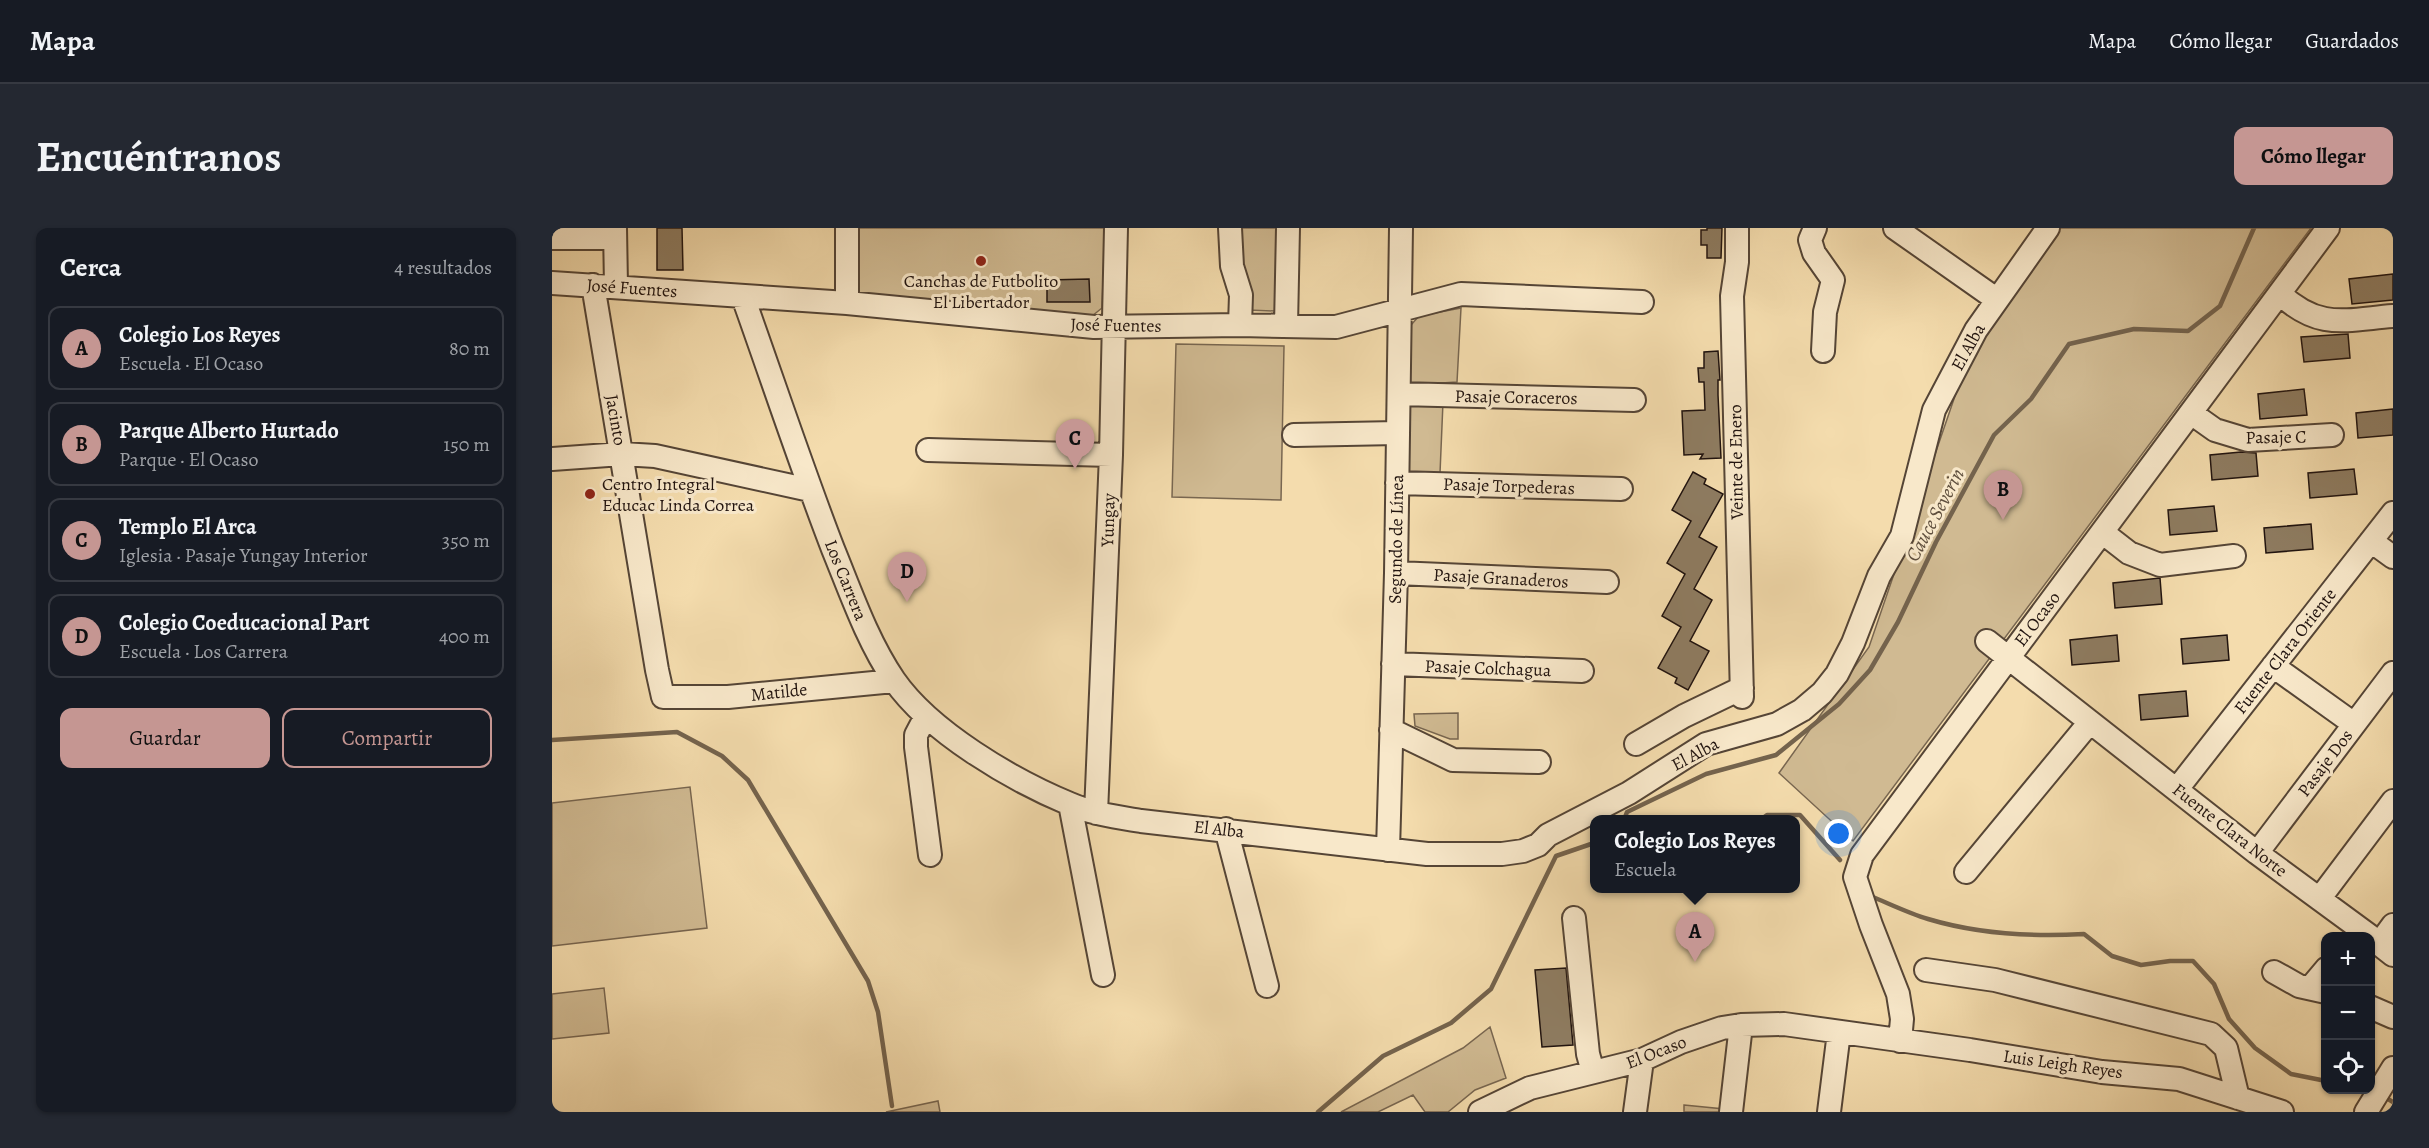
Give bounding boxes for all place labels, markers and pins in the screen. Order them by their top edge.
marker: Canchas de Futbolito El Libertador [974,254,988,268]
place label: Canchas de Futbolito El Libertador [904,269,1058,314]
pin: C [1056,420,1094,469]
pin: B [1984,470,2022,520]
place label: Centro Integral Educac Linda Correa [602,472,755,517]
marker: Centro Integral Educac Linda Correa [583,487,597,501]
pin: D [888,552,926,602]
pin: A [1676,912,1714,962]

